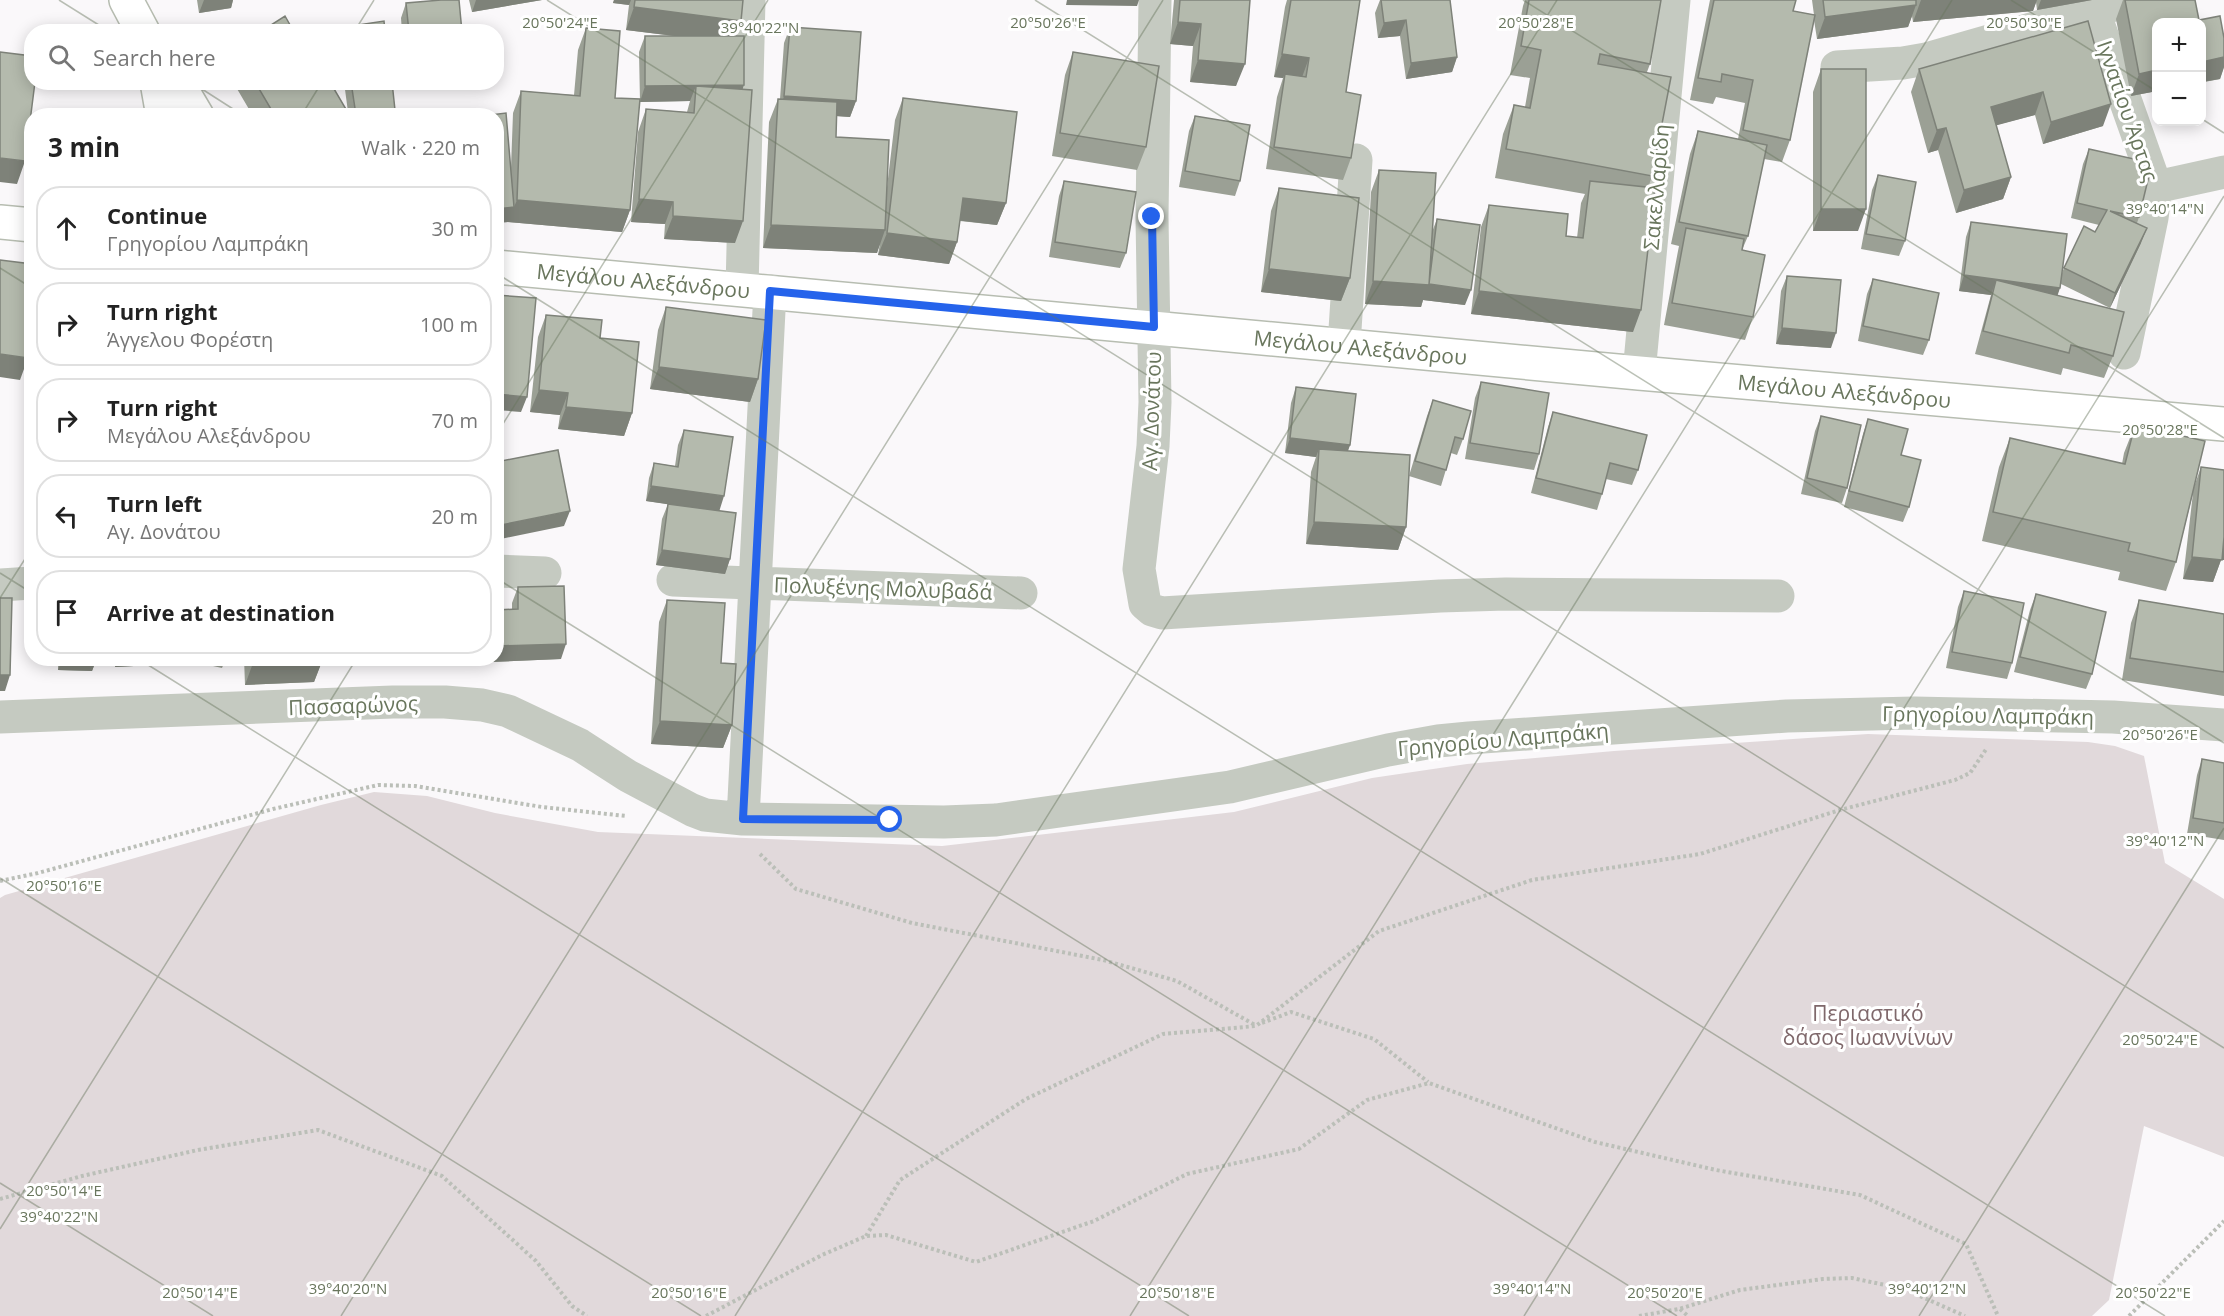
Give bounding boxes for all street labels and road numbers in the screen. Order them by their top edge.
street label: Ιγνατίου Άρτας [2091,37,2165,185]
street label: Σακελλαρίδη [1637,123,1675,251]
street label: Μεγάλου Αλεξάνδρου [535,257,751,304]
street label: Μεγάλου Αλεξάνδρου [1252,323,1468,371]
street label: Αγ. Δονάτου [1135,351,1167,471]
street label: Μεγάλου Αλεξάνδρου [1736,368,1952,414]
street label: Πολυξένης Μολυβαδά [773,570,993,606]
street label: Πασσαρώνος [288,689,418,721]
street label: Γρηγορίου Λαμπράκη [1882,699,2094,731]
street label: Γρηγορίου Λαμπράκη [1396,716,1610,762]

